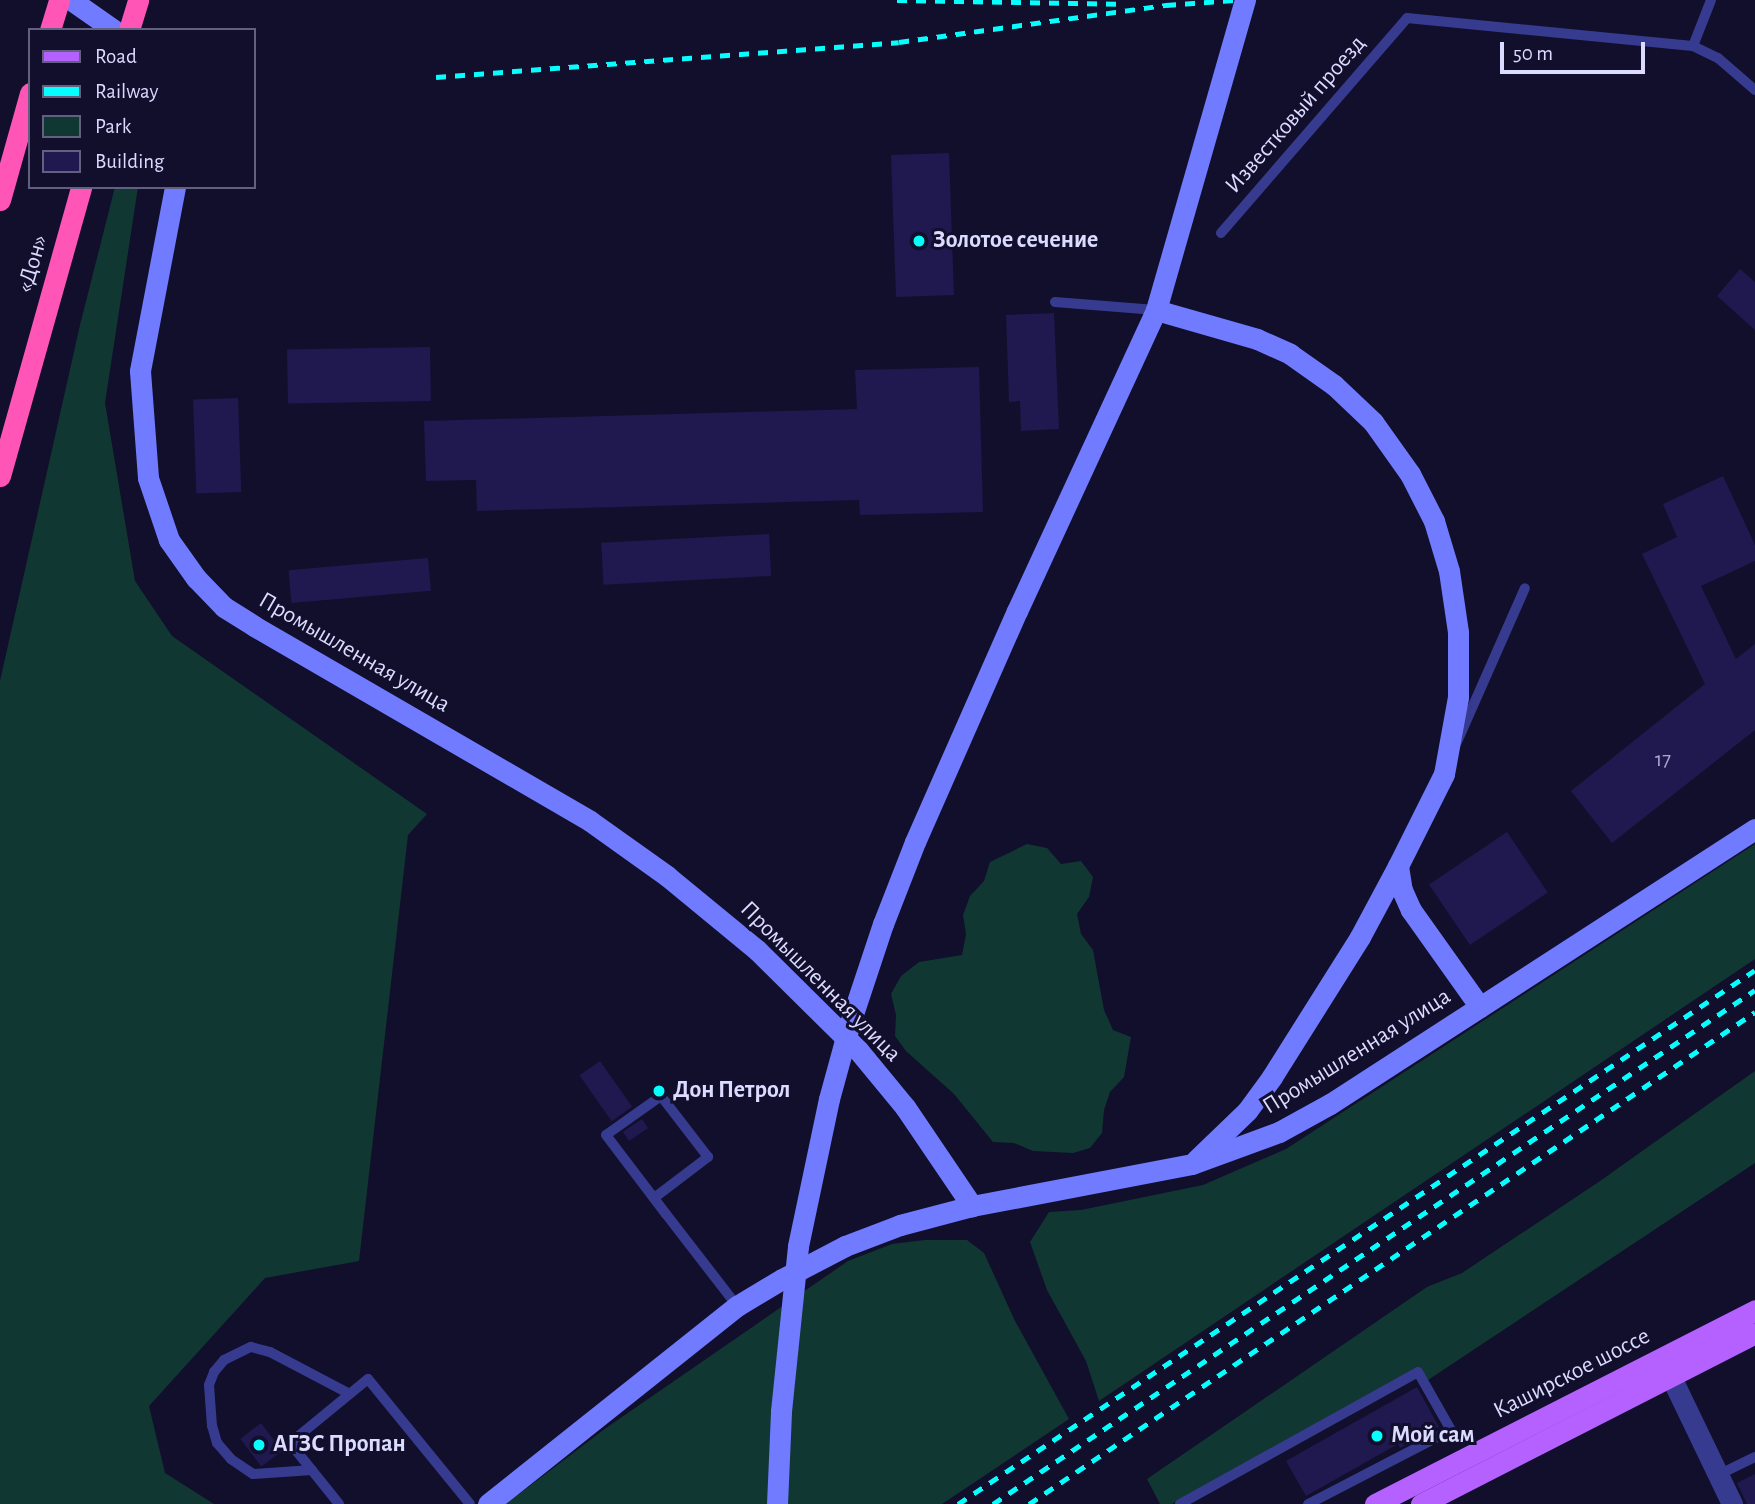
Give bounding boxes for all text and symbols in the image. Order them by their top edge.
legend [28,28,256,189]
scale bar [1503,28,1648,72]
street label: Известковый проезд [1220,30,1372,200]
text: 50 m [1513,43,1553,64]
text: Road [95,46,137,67]
text: Railway [95,81,158,102]
text: Park [95,116,131,137]
text: Building [95,151,164,172]
place label: Золотое сечение [933,227,1098,255]
street label: «Дон» [11,232,55,296]
marker: Золотое сечение [911,233,927,249]
street label: Промышленная улица [253,586,455,720]
house number: 17 [1655,747,1671,773]
street label: Промышленная улица [733,895,907,1069]
street label: Промышленная улица [1258,982,1456,1122]
place label: Дон Петрол [673,1077,790,1105]
marker: Дон Петрол [651,1083,667,1099]
street label: Каширское шоссе [1489,1322,1655,1426]
place label: Мой сам [1391,1422,1474,1450]
marker: Мой сам [1369,1428,1385,1444]
place label: АГЗС Пропан [273,1431,406,1459]
marker: АГЗС Пропан [251,1437,267,1453]

